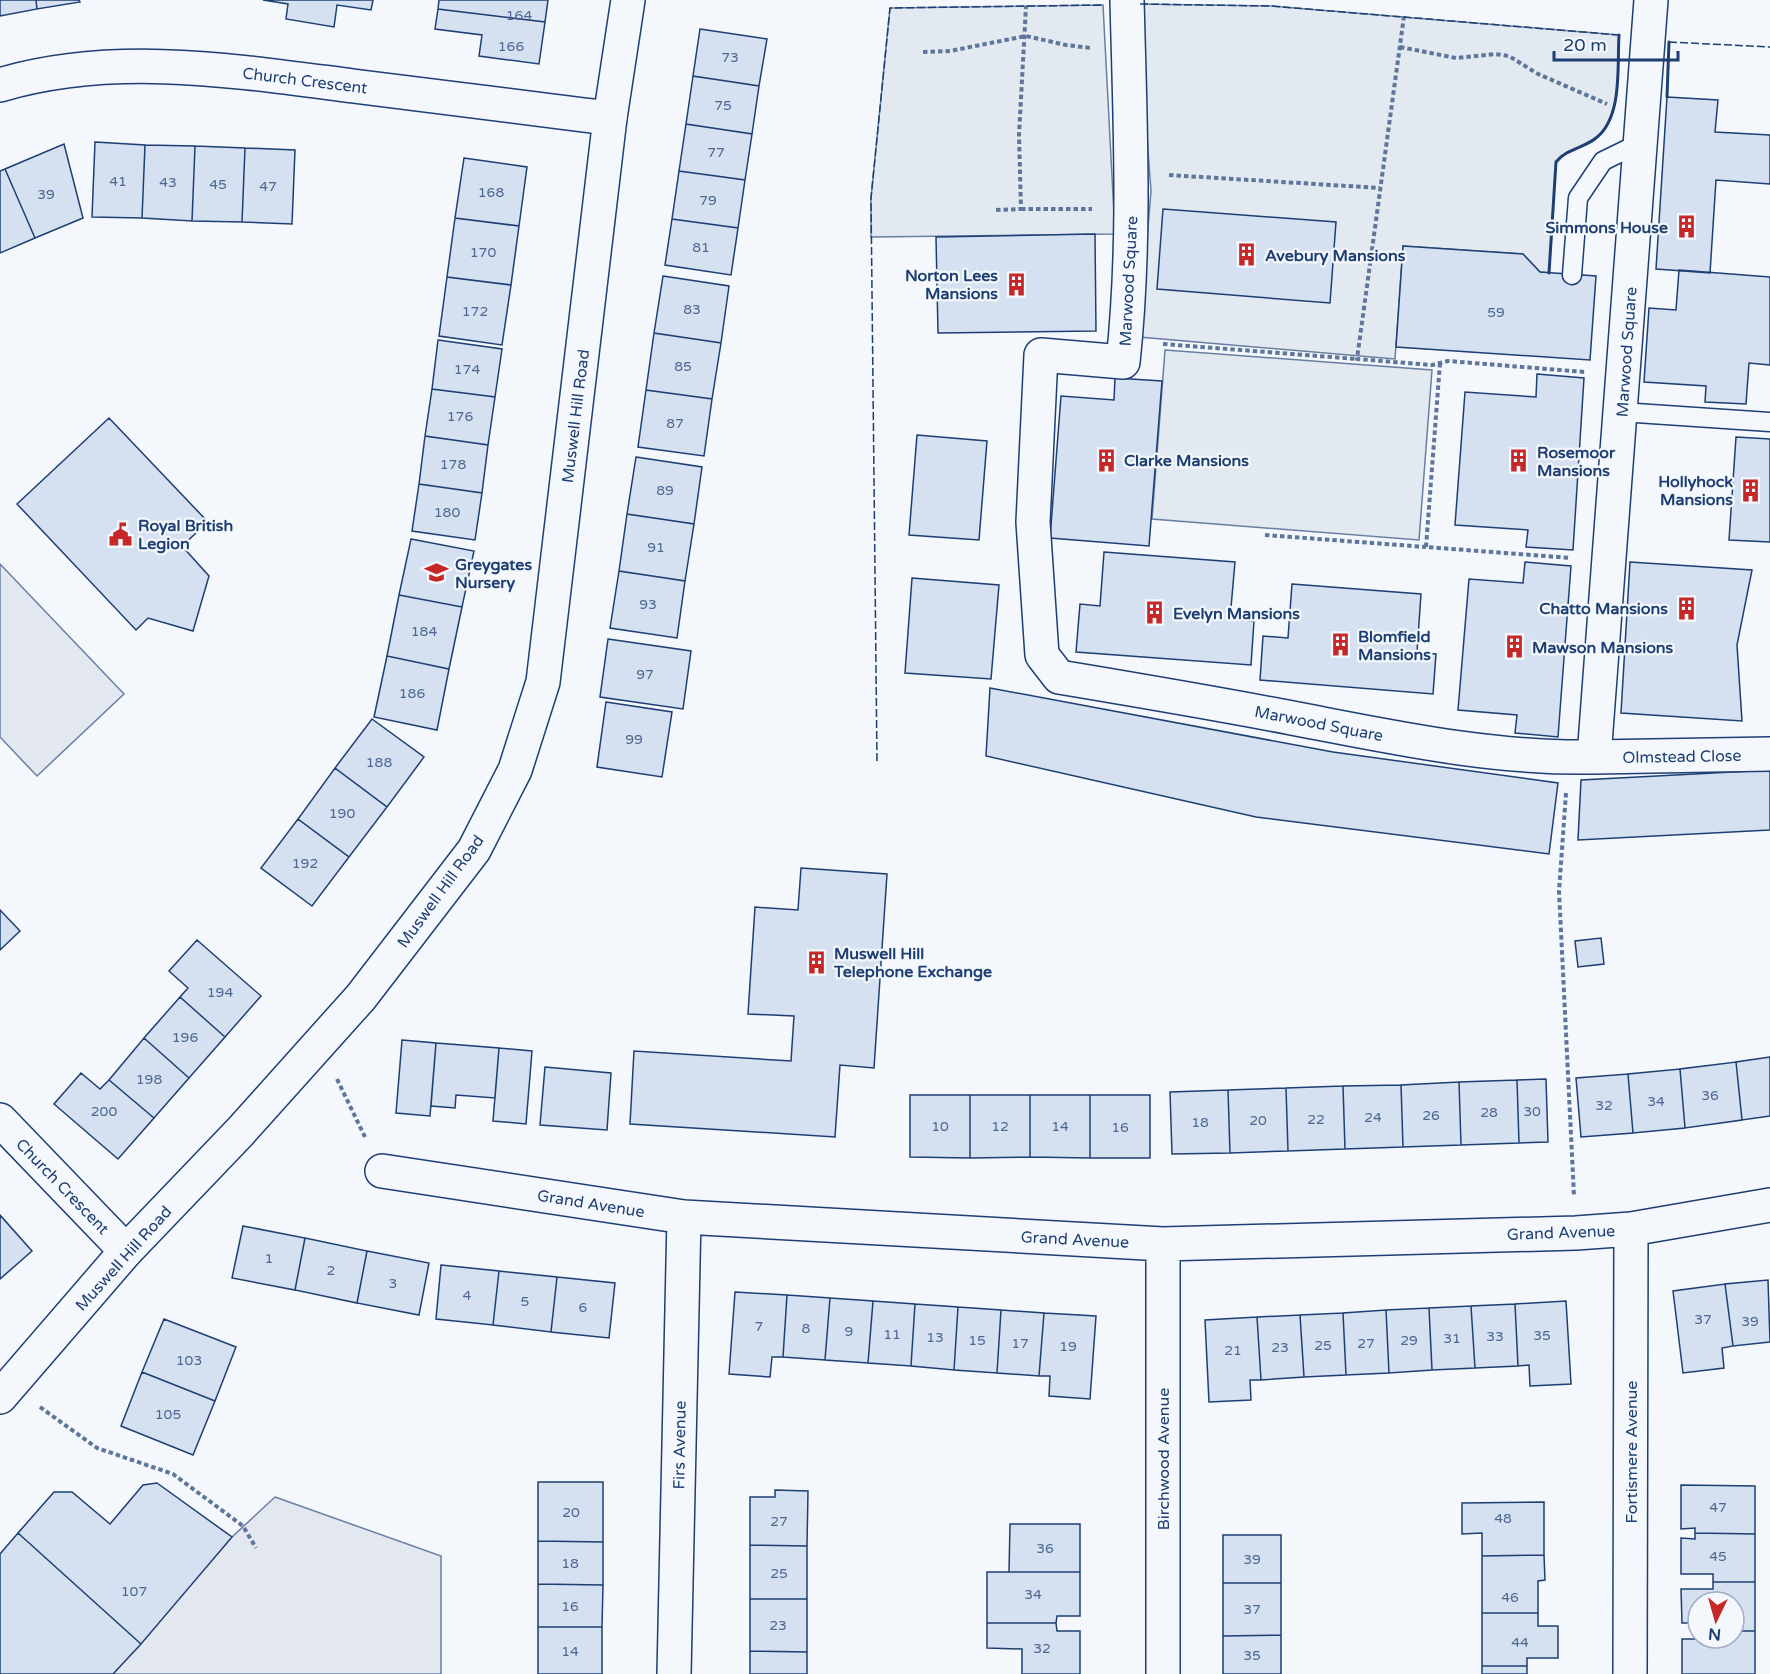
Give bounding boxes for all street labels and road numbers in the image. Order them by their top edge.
street label: Church Crescent [241,63,368,99]
street label: Marwood Square [1116,215,1142,347]
street label: Marwood Square [1612,286,1642,418]
street label: Muswell Hill Road [558,348,594,484]
street label: Marwood Square [1253,702,1385,746]
street label: Olmstead Close [1622,746,1742,768]
street label: Muswell Hill Road [393,831,488,952]
street label: Church Crescent [11,1135,113,1239]
street label: Grand Avenue [536,1186,646,1222]
street label: Muswell Hill Road [71,1202,176,1315]
street label: Grand Avenue [1506,1221,1616,1245]
street label: Grand Avenue [1020,1227,1130,1253]
street label: Fortismere Avenue [1622,1381,1642,1523]
street label: Birchwood Avenue [1154,1388,1174,1530]
street label: Firs Avenue [669,1400,691,1490]

